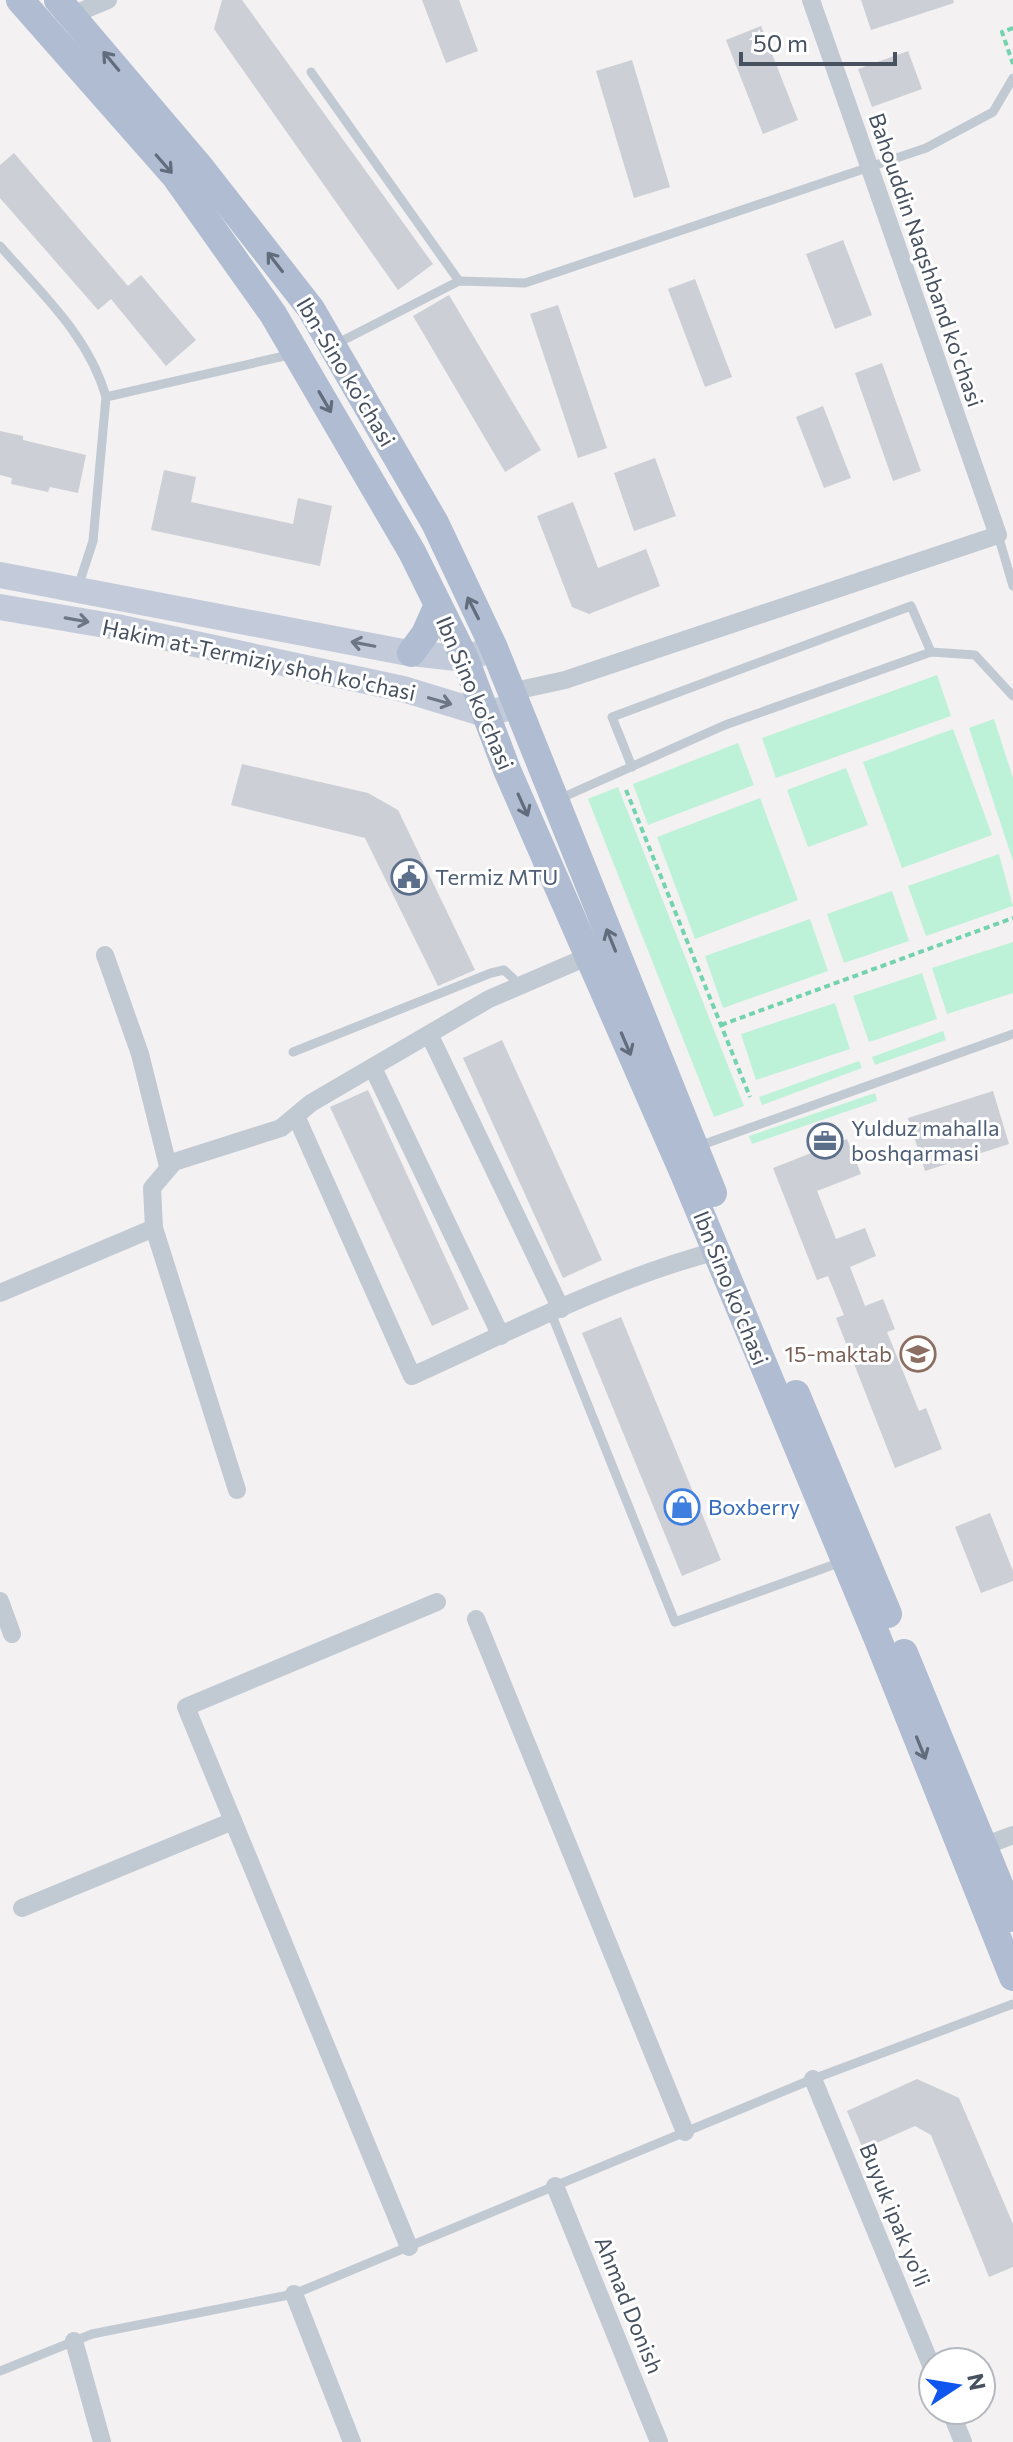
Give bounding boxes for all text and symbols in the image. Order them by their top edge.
scale bar [741,16,895,66]
text: 50 m [753,28,808,57]
one-way arrow [102,51,120,72]
street label: Bahouddin Naqshband ko'chasi [863,109,990,410]
one-way arrow [155,153,173,173]
one-way arrow [266,252,284,273]
street label: Ibn-Sino ko'chasi [291,292,402,451]
one-way arrow [317,390,333,413]
one-way arrow [465,597,481,621]
street label: Ibn Sino ko'chasi [431,612,520,774]
street label: Hakim at-Termiziy shoh ko'chasi [100,613,418,706]
one-way arrow [64,614,89,629]
one-way arrow [351,636,376,651]
one-way arrow [426,694,452,709]
one-way arrow [516,792,531,817]
public building icon: Termiz MTU [390,858,428,896]
place label: Termiz MTU [435,863,558,890]
one-way arrow [603,928,617,953]
one-way arrow [619,1032,634,1056]
place label: Yulduz mahalla boshqarmasi [851,1114,999,1166]
office icon: Yulduz mahalla boshqarmasi [806,1122,844,1160]
street label: Ibn Sino ko'chasi [688,1207,775,1369]
school or university icon: 15-maktab [899,1335,937,1373]
place label: 15-maktab [784,1340,892,1367]
shop icon: Boxberry [663,1488,701,1526]
place label: Boxberry [708,1493,800,1520]
one-way arrow [915,1735,929,1760]
street label: Buyuk ipak yo'li [854,2139,937,2291]
street label: Ahmad Donish [590,2232,669,2377]
north arrow [917,2346,997,2426]
text: N [962,2371,992,2393]

